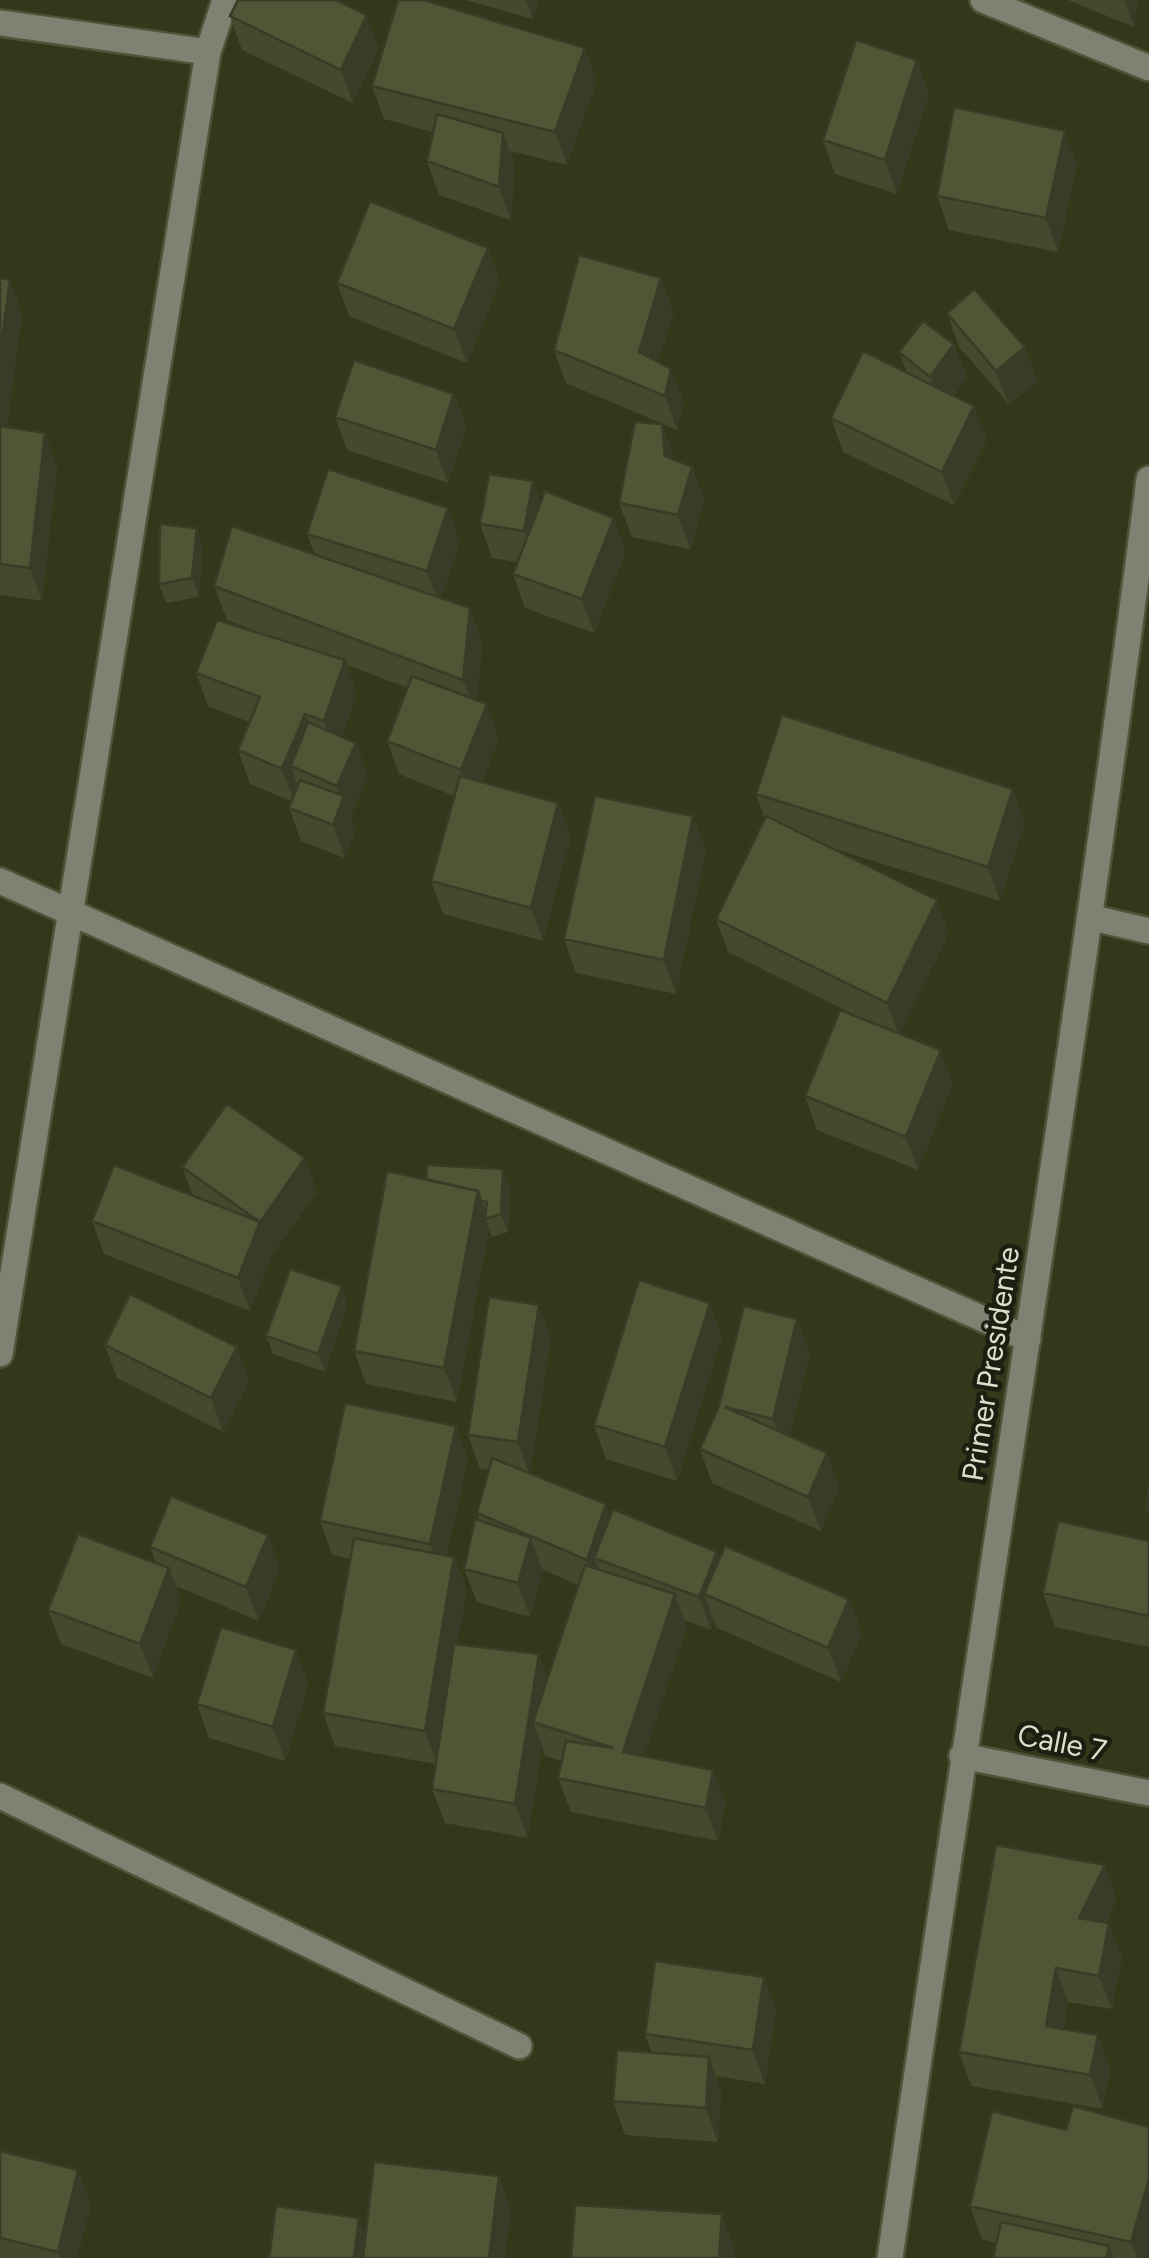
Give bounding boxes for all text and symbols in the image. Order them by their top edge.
street label: Primer Presidente [954,1244,1027,1484]
street label: Calle 7 [1014,1716,1110,1769]

